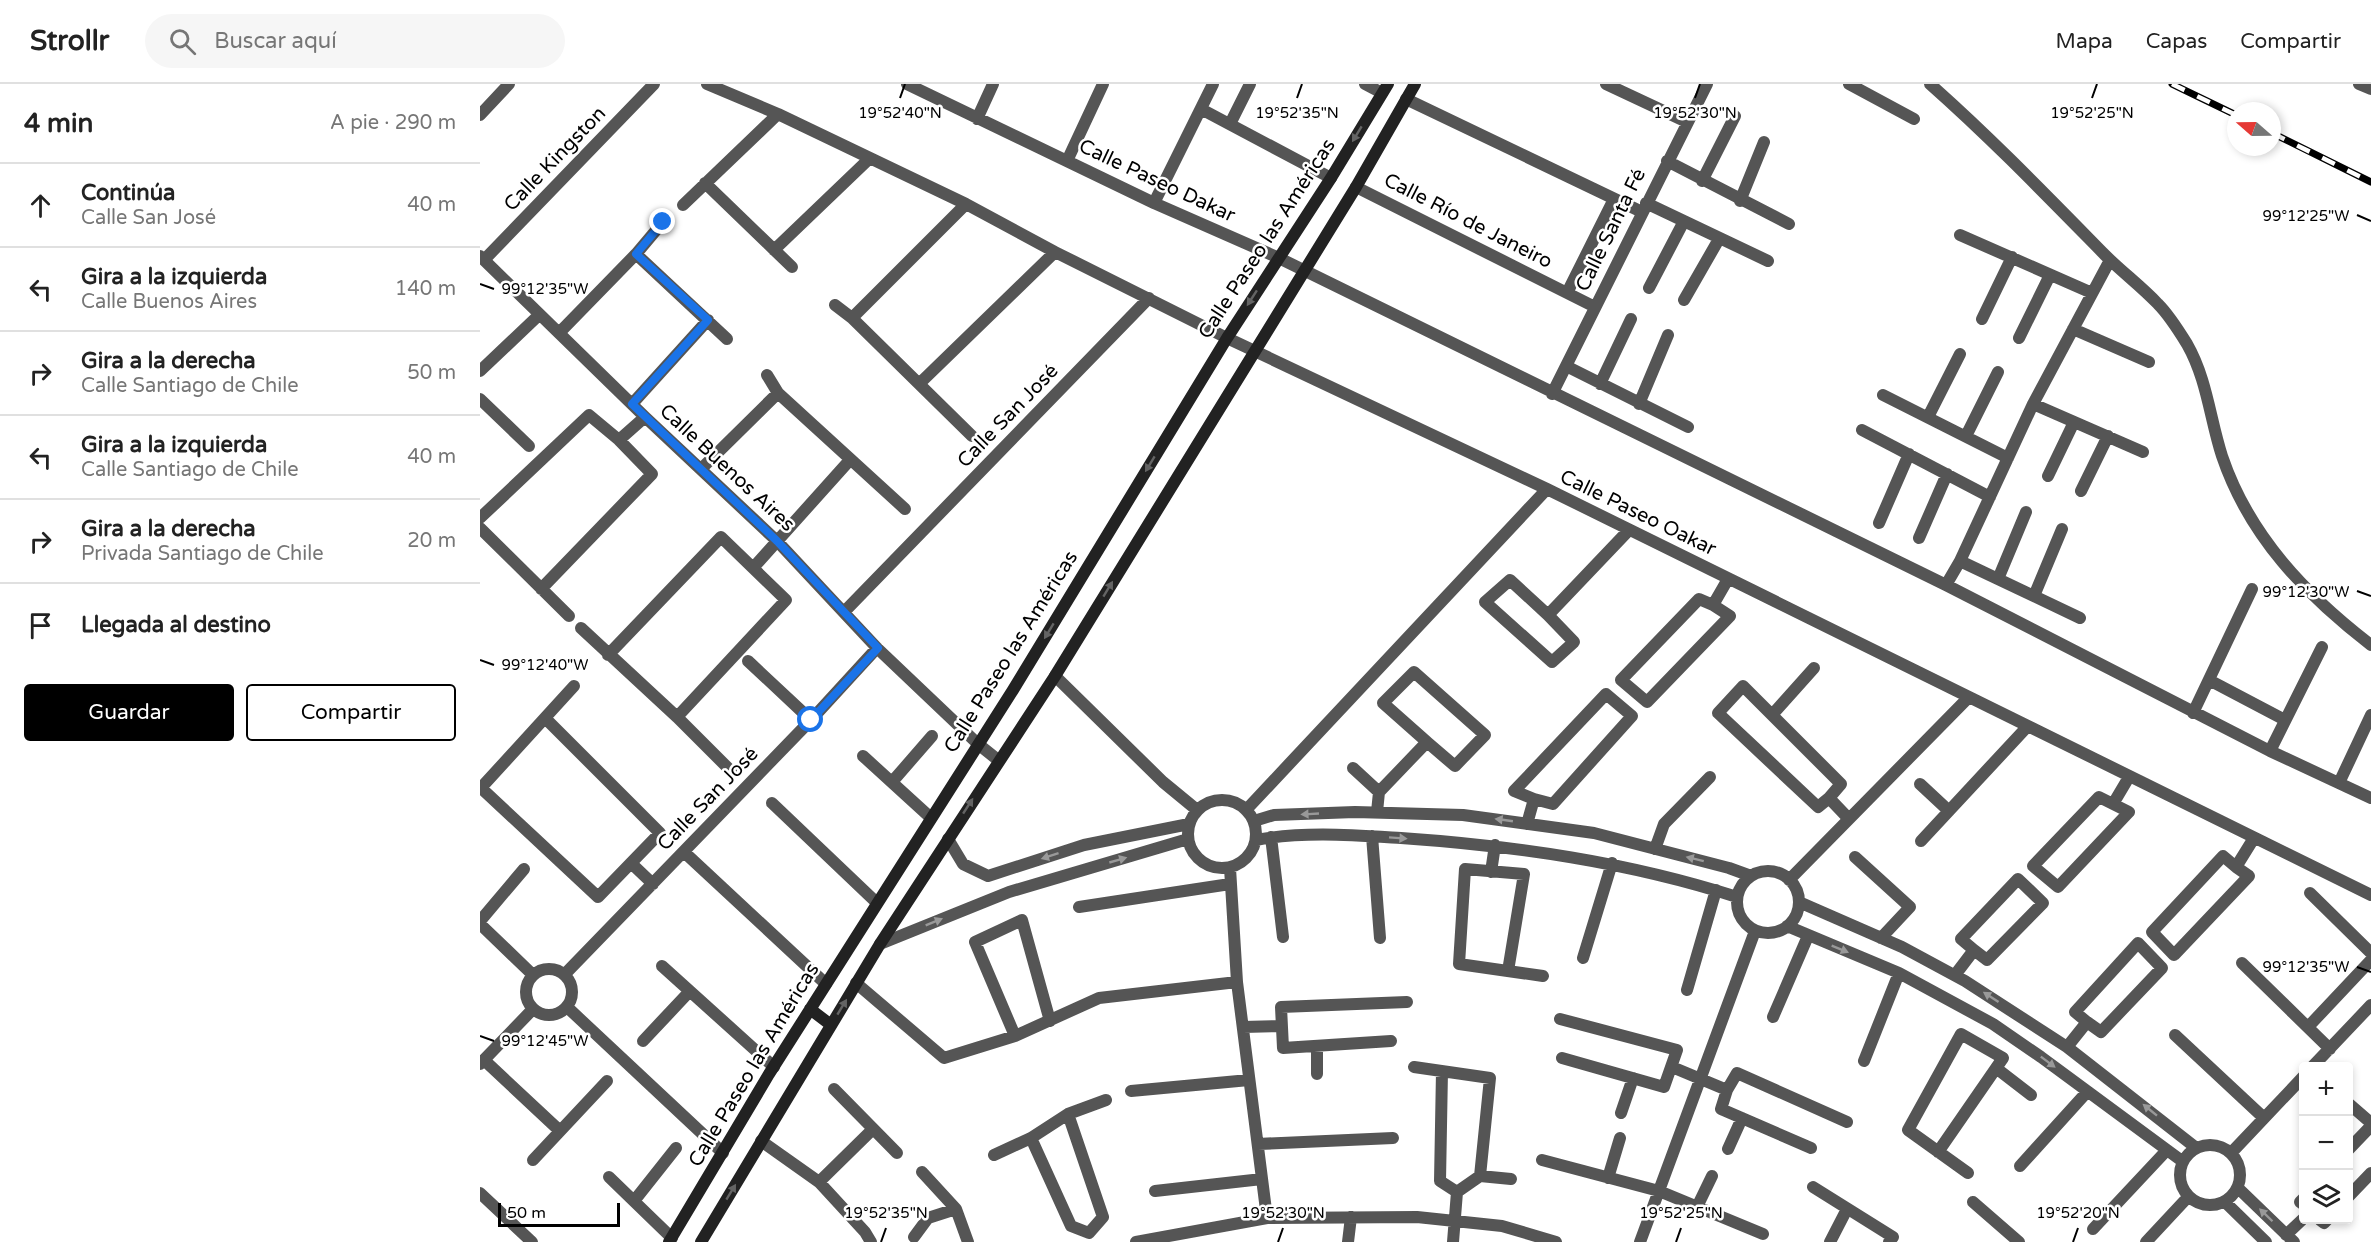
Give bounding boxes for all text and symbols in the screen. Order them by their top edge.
search box [145,14,565,68]
text: Strollr [30,24,109,58]
icon: search [166,25,199,58]
text: Buscar aquí [214,28,337,54]
text: Mapa [2056,29,2113,54]
text: Capas [2146,29,2207,54]
text: Compartir [2240,29,2341,54]
street label: Calle Kingston [499,102,611,216]
north arrow [2227,102,2281,156]
text: 19°52'40"N [858,104,942,122]
text: 19°52'35"N [1255,104,1339,122]
text: 19°52'30"N [1653,104,1737,122]
text: 19°52'25"N [2050,104,2134,122]
text: 4 min [24,108,93,139]
text: A pie · 290 m [330,111,456,135]
one-way arrow [1352,126,1363,142]
street label: Calle Paseo Dakar [1075,134,1239,228]
street label: Calle Paseo las Américas [1193,134,1341,344]
street label: Calle Santa Fé [1571,165,1651,295]
street label: Calle Río de Janeiro [1380,168,1556,274]
text: Continúa [81,180,175,206]
icon: ahead [24,189,57,222]
text: 40 m [407,193,456,217]
text: Calle San José [81,206,216,230]
text: 99°12'25"W [2263,207,2349,225]
route end [649,208,675,234]
text: Gira a la izquierda [81,264,267,290]
icon: left [24,273,57,306]
text: 140 m [395,277,456,301]
text: 99°12'35"W [502,280,588,298]
text: Calle Buenos Aires [81,290,257,314]
one-way arrow [1247,290,1258,307]
text: Gira a la derecha [81,348,256,374]
icon: right [24,357,57,390]
street label: Calle San José [952,359,1064,473]
text: 50 m [407,361,456,385]
text: Calle Santiago de Chile [81,374,298,398]
street label: Calle Buenos Aires [654,399,800,537]
text: Gira a la izquierda [81,432,267,458]
icon: left [24,441,57,474]
text: 40 m [407,445,456,469]
one-way arrow [1144,456,1155,472]
text: Calle Santiago de Chile [81,458,298,482]
street label: Calle Paseo Oakar [1556,465,1720,561]
text: Gira a la derecha [81,516,256,542]
icon: right [24,525,57,558]
text: 20 m [407,529,456,553]
text: Privada Santiago de Chile [81,542,324,566]
street label: Calle Paseo las Américas [939,547,1083,757]
one-way arrow [1102,581,1113,597]
text: 99°12'30"W [2263,583,2349,601]
icon: arrive [24,609,57,642]
text: Llegada al destino [81,612,271,638]
one-way arrow [1043,623,1054,639]
text: 99°12'40"W [502,656,588,674]
button: Guardar [24,684,234,741]
button: Compartir [246,684,456,741]
route start [797,706,823,732]
street label: Calle San José [652,742,764,856]
one-way arrow [963,798,974,814]
one-way arrow [1300,809,1319,818]
one-way arrow [1495,816,1514,825]
one-way arrow [1388,833,1407,842]
one-way arrow [1041,851,1059,861]
one-way arrow [1109,854,1127,864]
one-way arrow [1686,854,1704,863]
one-way arrow [925,917,943,927]
one-way arrow [1832,945,1850,955]
text: 99°12'35"W [2263,958,2349,976]
street label: Calle Paseo las Américas [684,959,824,1171]
one-way arrow [1983,992,1999,1003]
one-way arrow [837,998,848,1015]
text: 99°12'45"W [502,1032,588,1050]
one-way arrow [2040,1056,2055,1068]
map controls [2299,1062,2353,1224]
button: + [2299,1062,2353,1116]
one-way arrow [2142,1105,2157,1117]
button: − [2299,1116,2353,1170]
button: layers [2299,1170,2353,1224]
one-way arrow [726,1183,736,1200]
scale bar [498,1200,620,1228]
text: 50 m [507,1203,546,1223]
text: 19°52'35"N [844,1204,928,1222]
text: 19°52'30"N [1241,1204,1325,1222]
text: 19°52'25"N [1639,1204,1723,1222]
text: 19°52'20"N [2036,1204,2120,1222]
one-way arrow [2259,1208,2274,1222]

